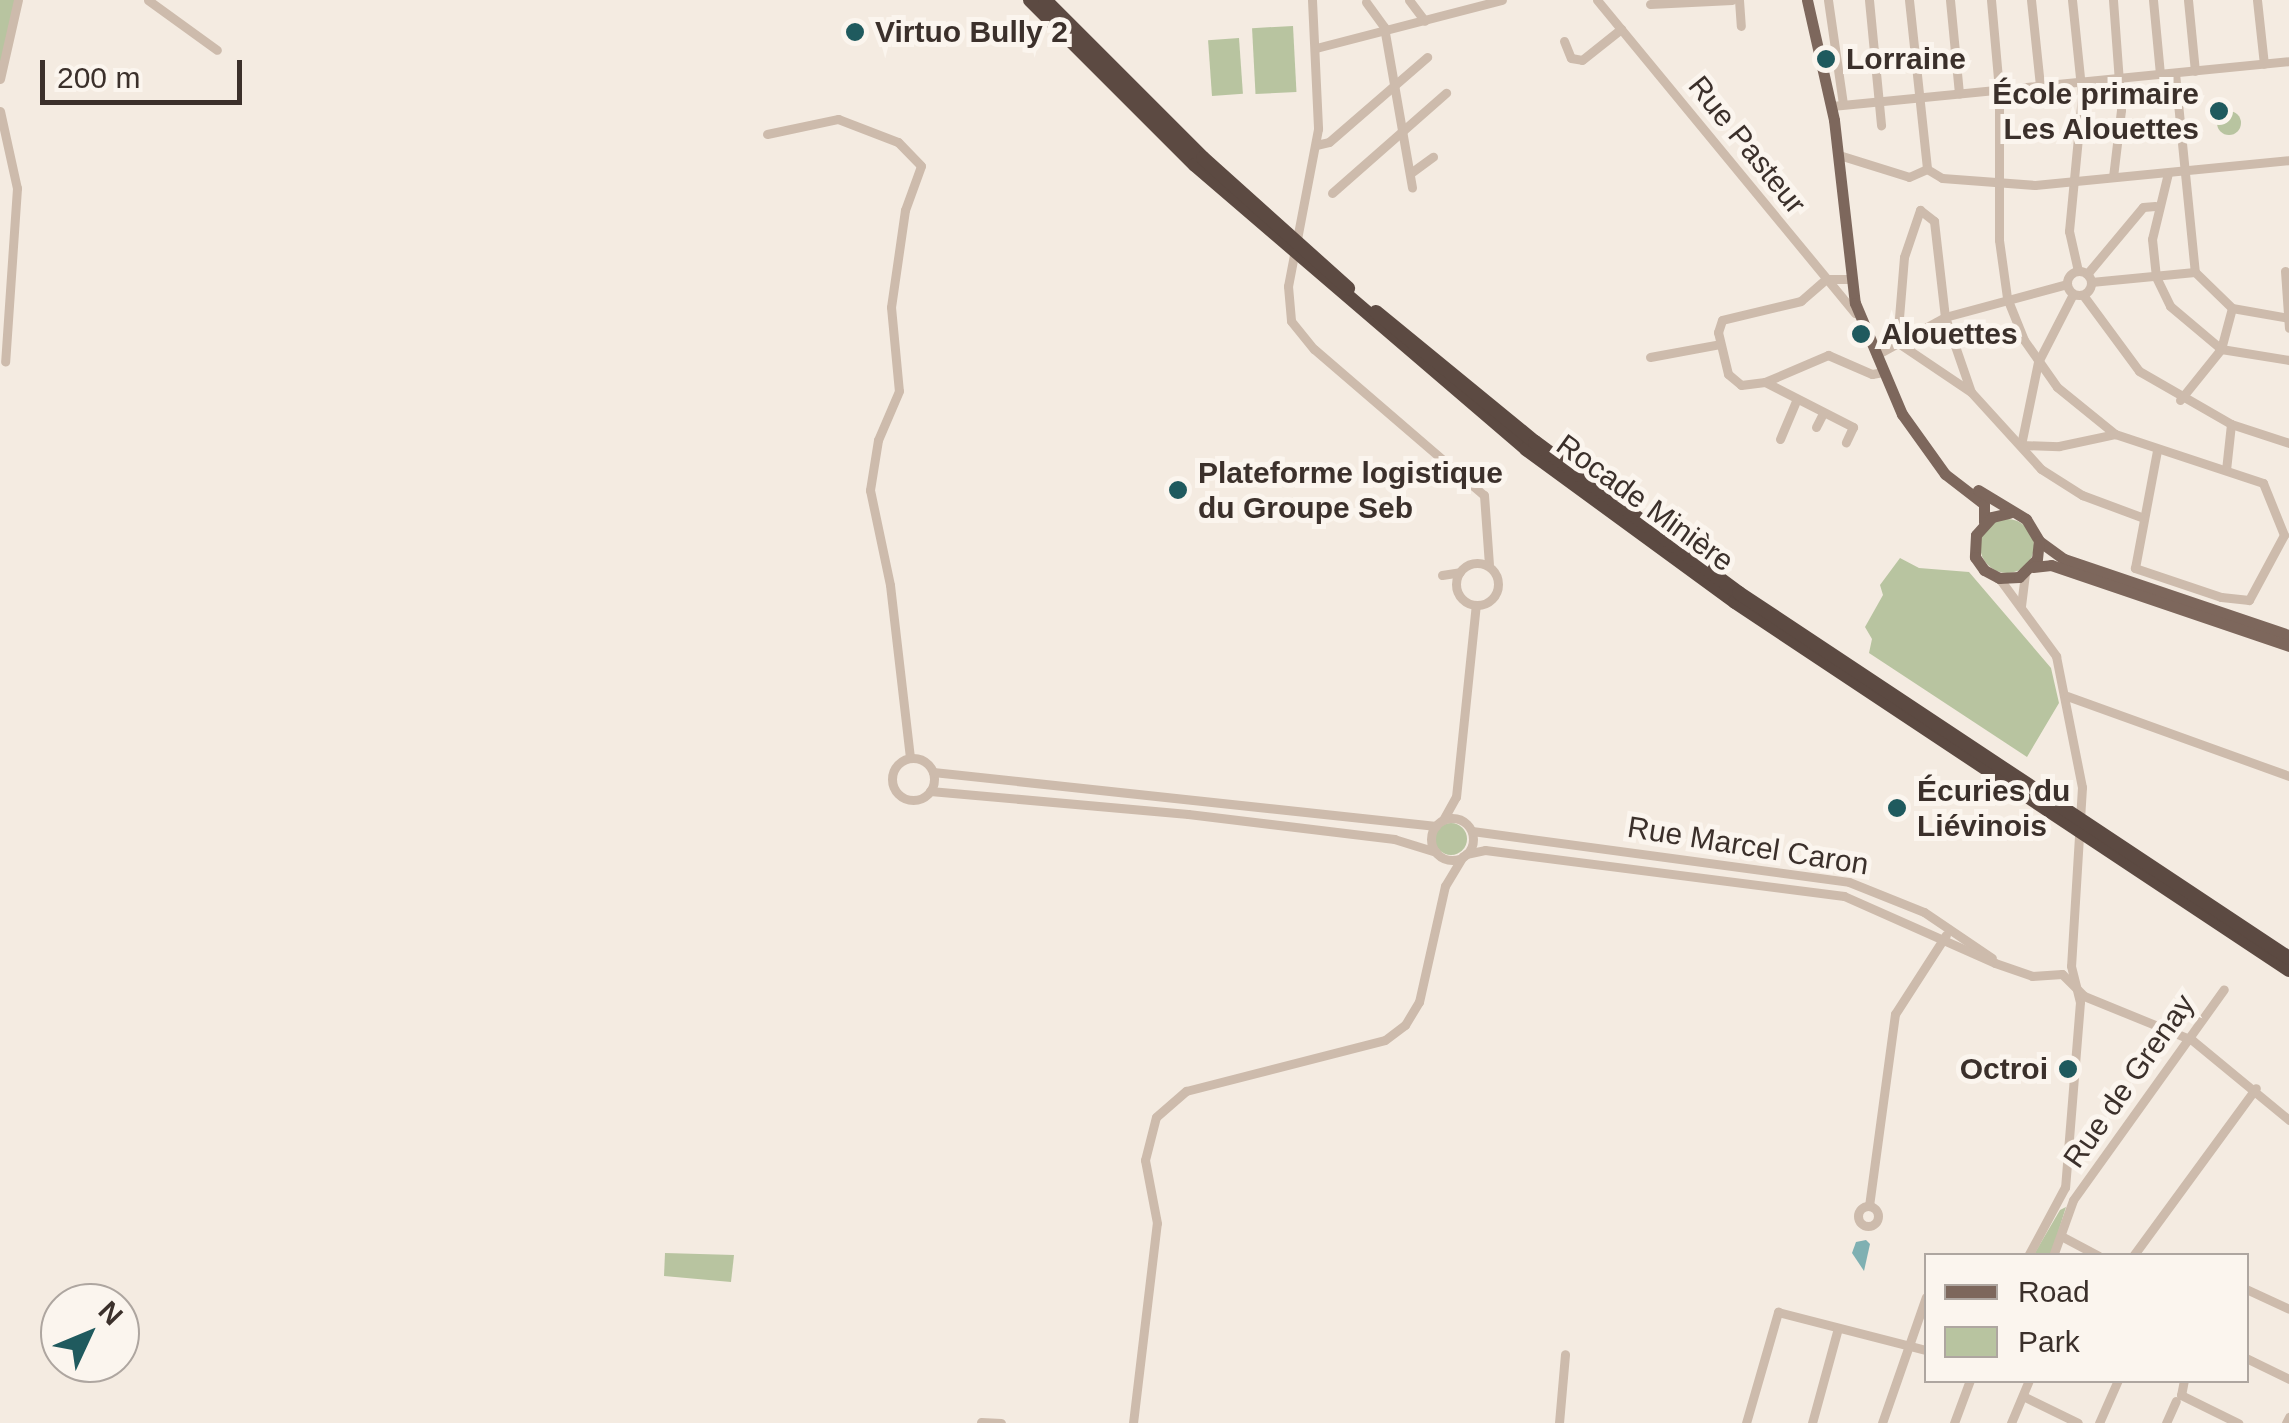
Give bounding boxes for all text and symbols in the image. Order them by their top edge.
place label: Virtuo Bully 2 [875,14,1068,50]
marker: Virtuo Bully 2 [844,21,866,43]
scale bar [45,40,248,102]
place label: Lorraine [1846,41,1966,77]
marker: Lorraine [1815,48,1837,70]
text: 200 m [57,61,140,94]
street label: Rue Pasteur [1681,69,1813,221]
place label: École primaire Les Alouettes [1992,76,2199,146]
marker: École primaire Les Alouettes [2208,100,2230,122]
place label: Alouettes [1881,316,2018,352]
marker: Alouettes [1850,323,1872,345]
street label: Rocade Minière [1549,427,1741,579]
place label: Plateforme logistique du Groupe Seb [1198,455,1503,526]
marker: Plateforme logistique du Groupe Seb [1167,479,1189,501]
place label: Écuries du Liévinois [1917,773,2070,844]
marker: Écuries du Liévinois [1886,797,1908,819]
street label: Rue Marcel Caron [1625,809,1871,883]
street label: Rue de Grenay [2056,987,2202,1175]
place label: Octroi [1960,1051,2048,1087]
marker: Octroi [2057,1058,2079,1080]
legend [1924,1253,2249,1383]
text: Road [2018,1275,2090,1308]
north arrow [40,1283,140,1383]
text: N [92,1295,129,1331]
text: Park [2018,1325,2080,1358]

